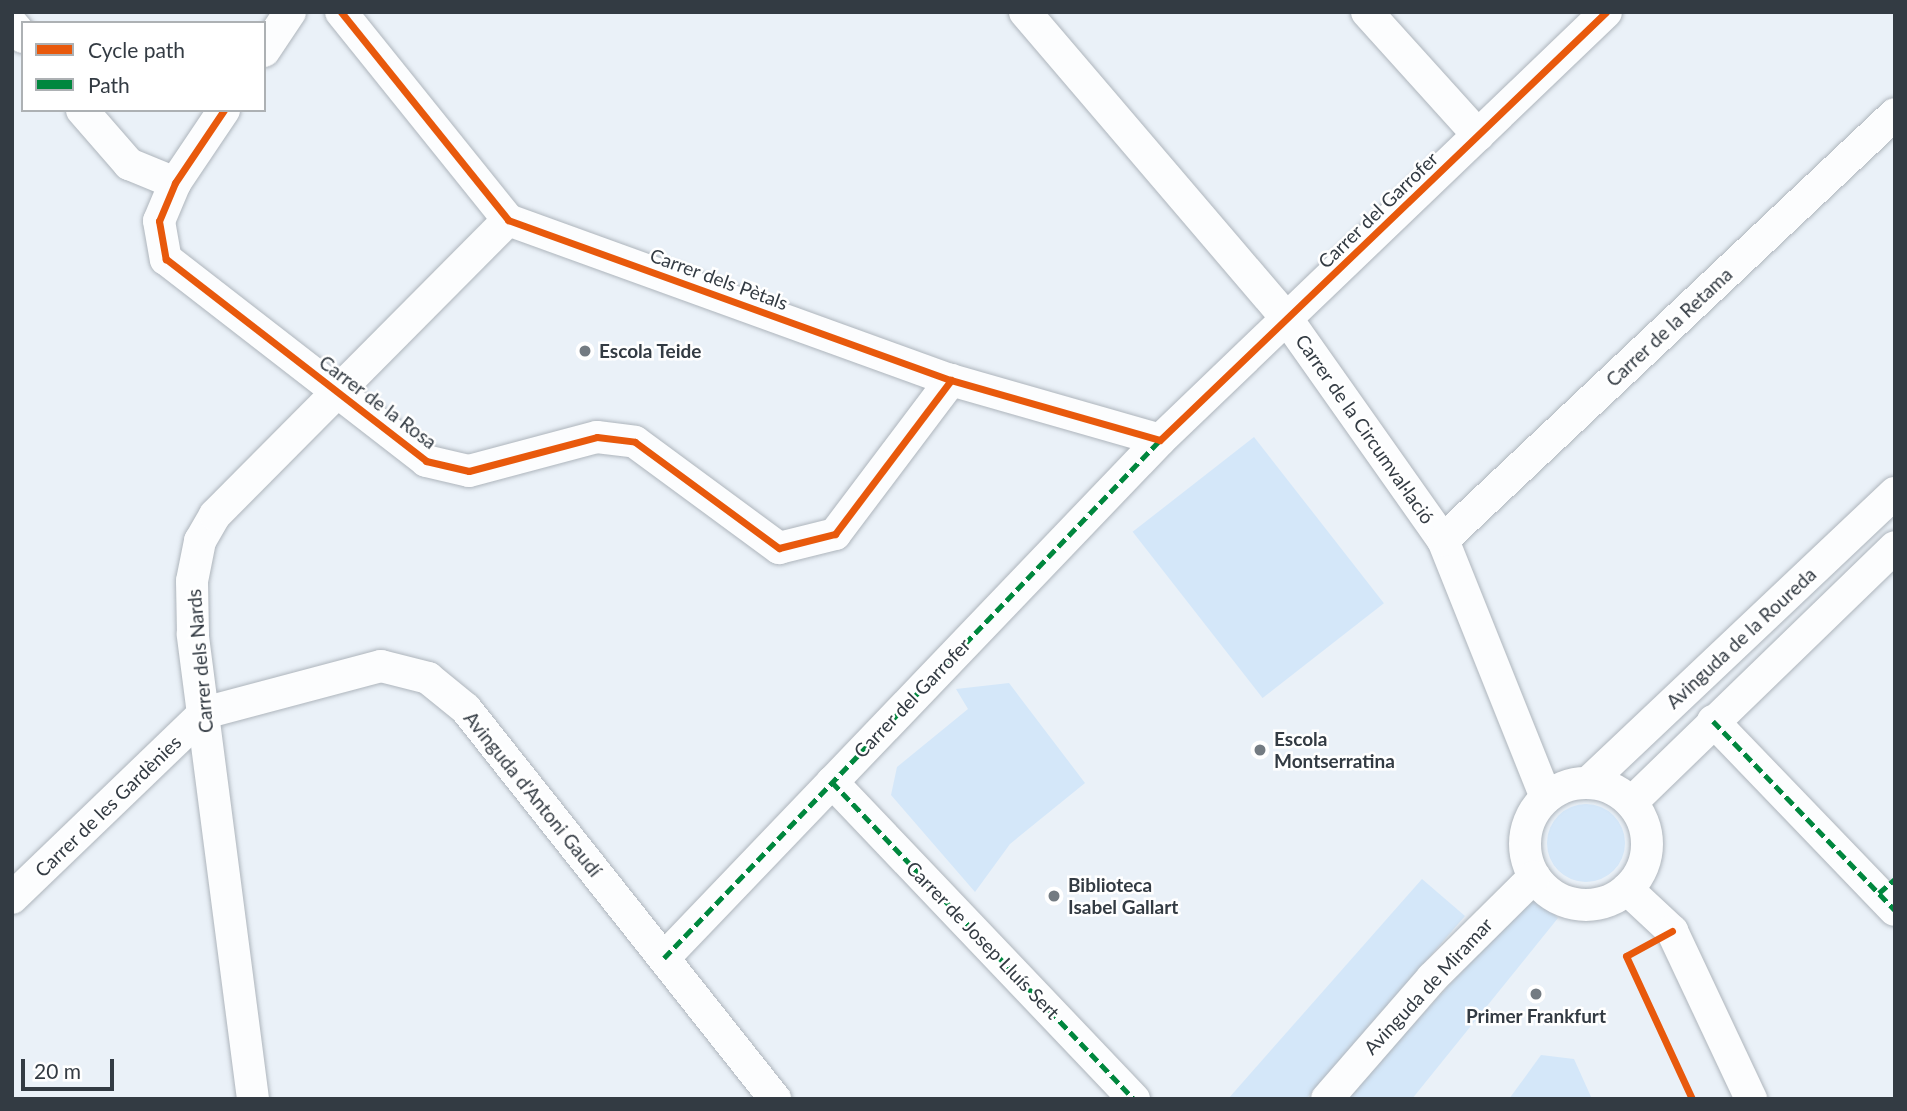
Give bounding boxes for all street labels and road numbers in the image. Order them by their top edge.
street label: Carrer del Garrofer [1313,147,1443,273]
street label: Carrer dels Pètals [647,243,791,315]
street label: Carrer de la Retama [1601,263,1737,391]
street label: Carrer de la Circumval·lació [1291,330,1439,528]
street label: Carrer de la Rosa [315,350,441,454]
street label: Avinguda de la Roureda [1662,563,1820,713]
street label: Carrer dels Nards [182,588,218,734]
street label: Carrer del Garrofer [849,633,975,763]
street label: Avinguda d'Antoni Gaudí [459,707,607,881]
street label: Carrer de les Gardènies [30,730,186,882]
street label: Carrer de Josep Lluís Sert [901,856,1065,1024]
street label: Avinguda de Miramar [1359,913,1497,1059]

